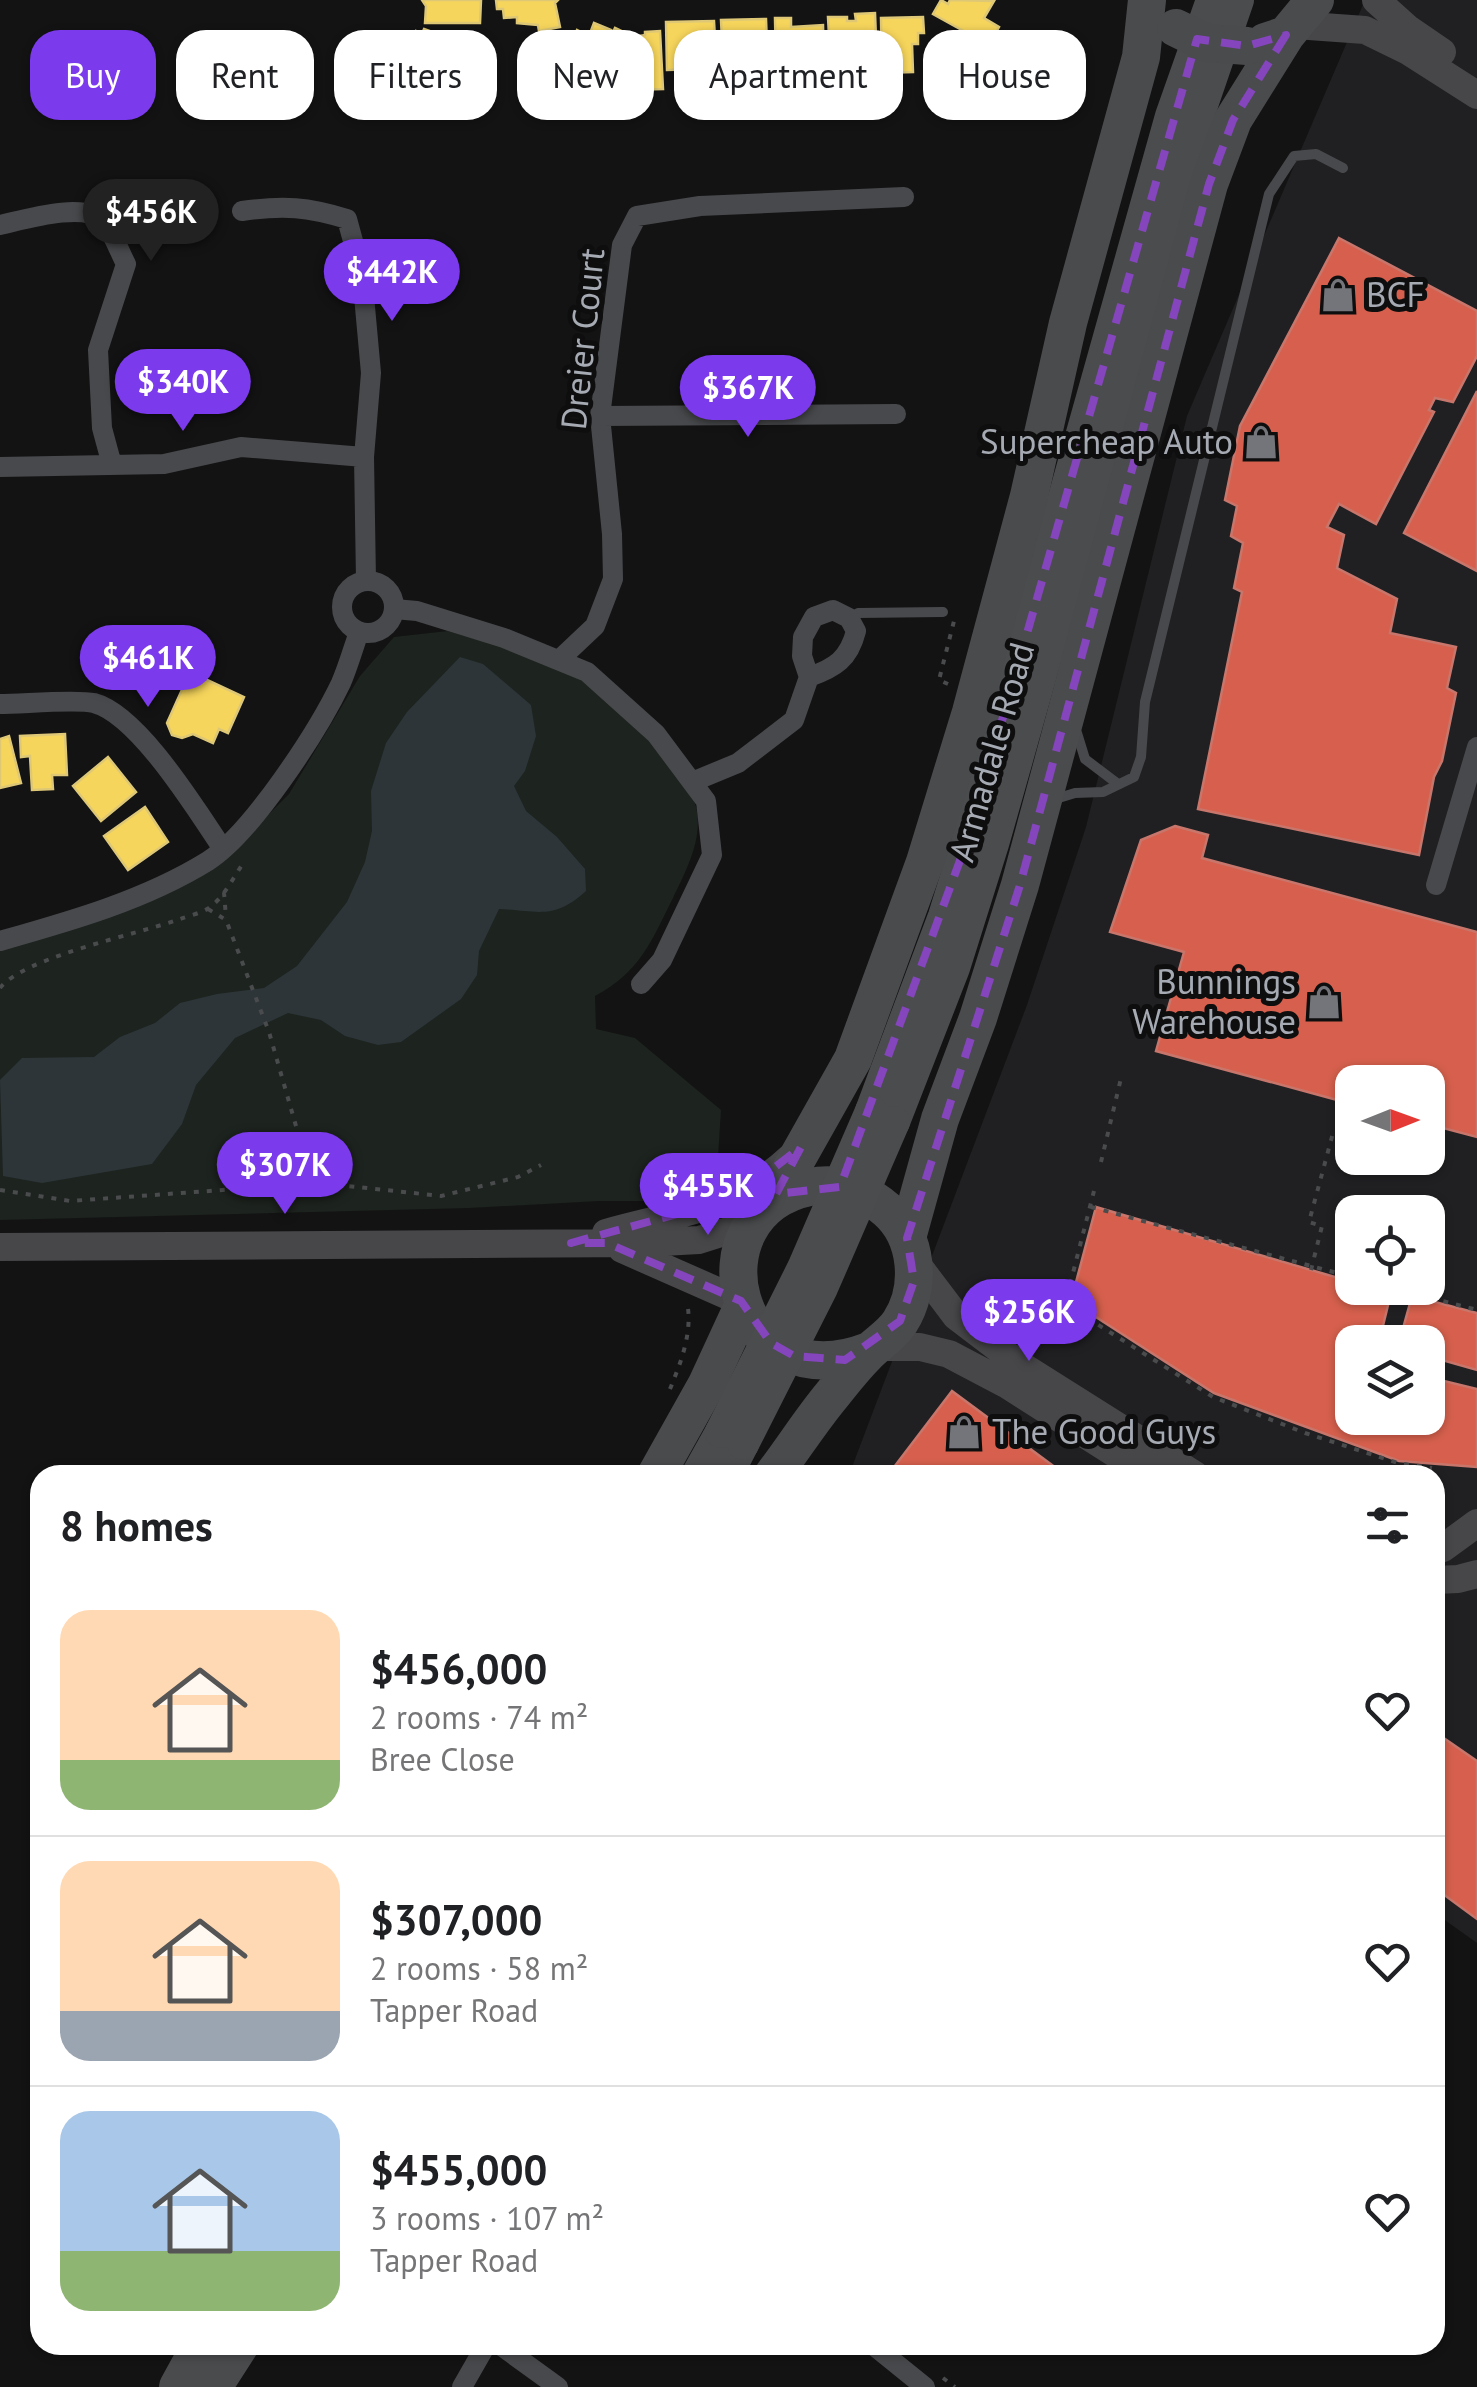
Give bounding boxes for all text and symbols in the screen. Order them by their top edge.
chip: Buy [30,30,156,120]
chip: Rent [176,30,314,120]
chip: Filters [334,30,497,120]
chip: New [517,30,654,120]
chip: Apartment [674,30,903,120]
chip: House [923,30,1086,120]
pin: $456K [81,179,221,264]
text: $456K [105,190,197,232]
pin: $442K [322,239,462,324]
street label: Dreier Court [550,246,614,432]
text: $442K [346,250,438,292]
place label: BCF [1366,271,1425,317]
shop icon: BCF [1319,276,1357,314]
pin: $340K [113,349,253,434]
pin: $367K [678,355,818,440]
text: $340K [137,360,229,402]
text: $367K [702,366,794,408]
place label: Supercheap Auto [980,418,1233,464]
shop icon: Supercheap Auto [1242,423,1280,461]
pin: $461K [78,625,218,710]
text: $461K [102,636,194,678]
street label: Armadale Road [938,637,1044,867]
place label: Bunnings Warehouse [1132,958,1296,1044]
shop icon: Bunnings Warehouse [1305,983,1343,1021]
north arrow [1335,1065,1445,1175]
map controls [1335,1065,1445,1435]
pin: $307K [215,1132,355,1217]
text: $307K [239,1143,331,1185]
pin: $455K [638,1153,778,1238]
text: $455K [662,1164,754,1206]
button: locate [1335,1195,1445,1305]
pin: $256K [959,1279,1099,1364]
text: $256K [983,1290,1075,1332]
button: layers [1335,1325,1445,1435]
place label: The Good Guys [992,1408,1216,1454]
shop icon: The Good Guys [945,1413,983,1451]
text: 8 homes [60,1498,213,1553]
icon: filters [1360,1498,1415,1553]
text: $456,000 [370,1641,547,1696]
icon: home [140,1650,260,1770]
icon: heart [1360,1683,1415,1738]
text: 2 rooms · 74 m² [370,1696,588,1738]
text: Bree Close [370,1738,515,1780]
text: $307,000 [370,1892,542,1947]
icon: home [140,1901,260,2021]
icon: heart [1360,1934,1415,1989]
text: 2 rooms · 58 m² [370,1947,588,1989]
text: Tapper Road [370,1989,538,2031]
text: $455,000 [370,2142,547,2197]
icon: home [140,2151,260,2271]
icon: heart [1360,2184,1415,2239]
text: 3 rooms · 107 m² [370,2197,604,2239]
text: Tapper Road [370,2239,538,2281]

